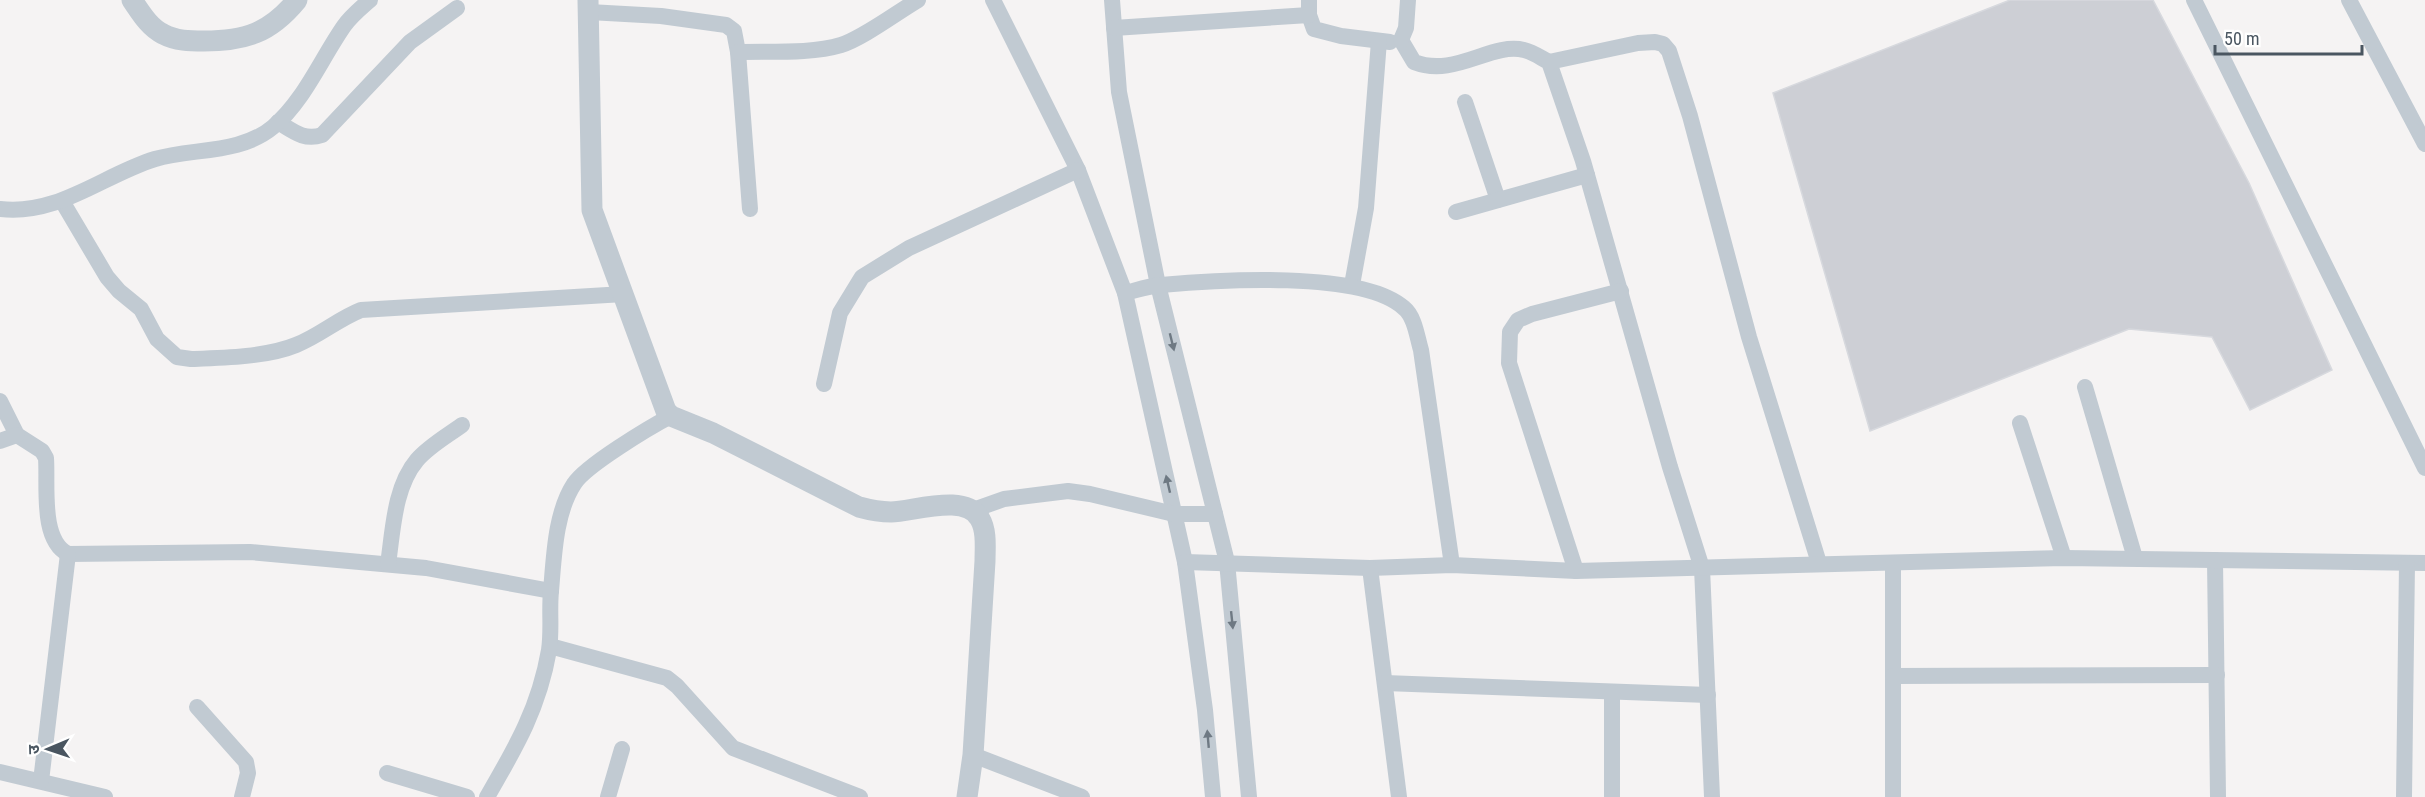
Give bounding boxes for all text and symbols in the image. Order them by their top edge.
scale bar [2215,18,2362,56]
text: 50 m [2224,28,2259,49]
one-way arrow [1168,333,1178,351]
one-way arrow [1162,475,1172,493]
one-way arrow [1227,611,1237,630]
north arrow [18,719,78,779]
one-way arrow [1203,729,1213,748]
text: उ [24,744,43,755]

